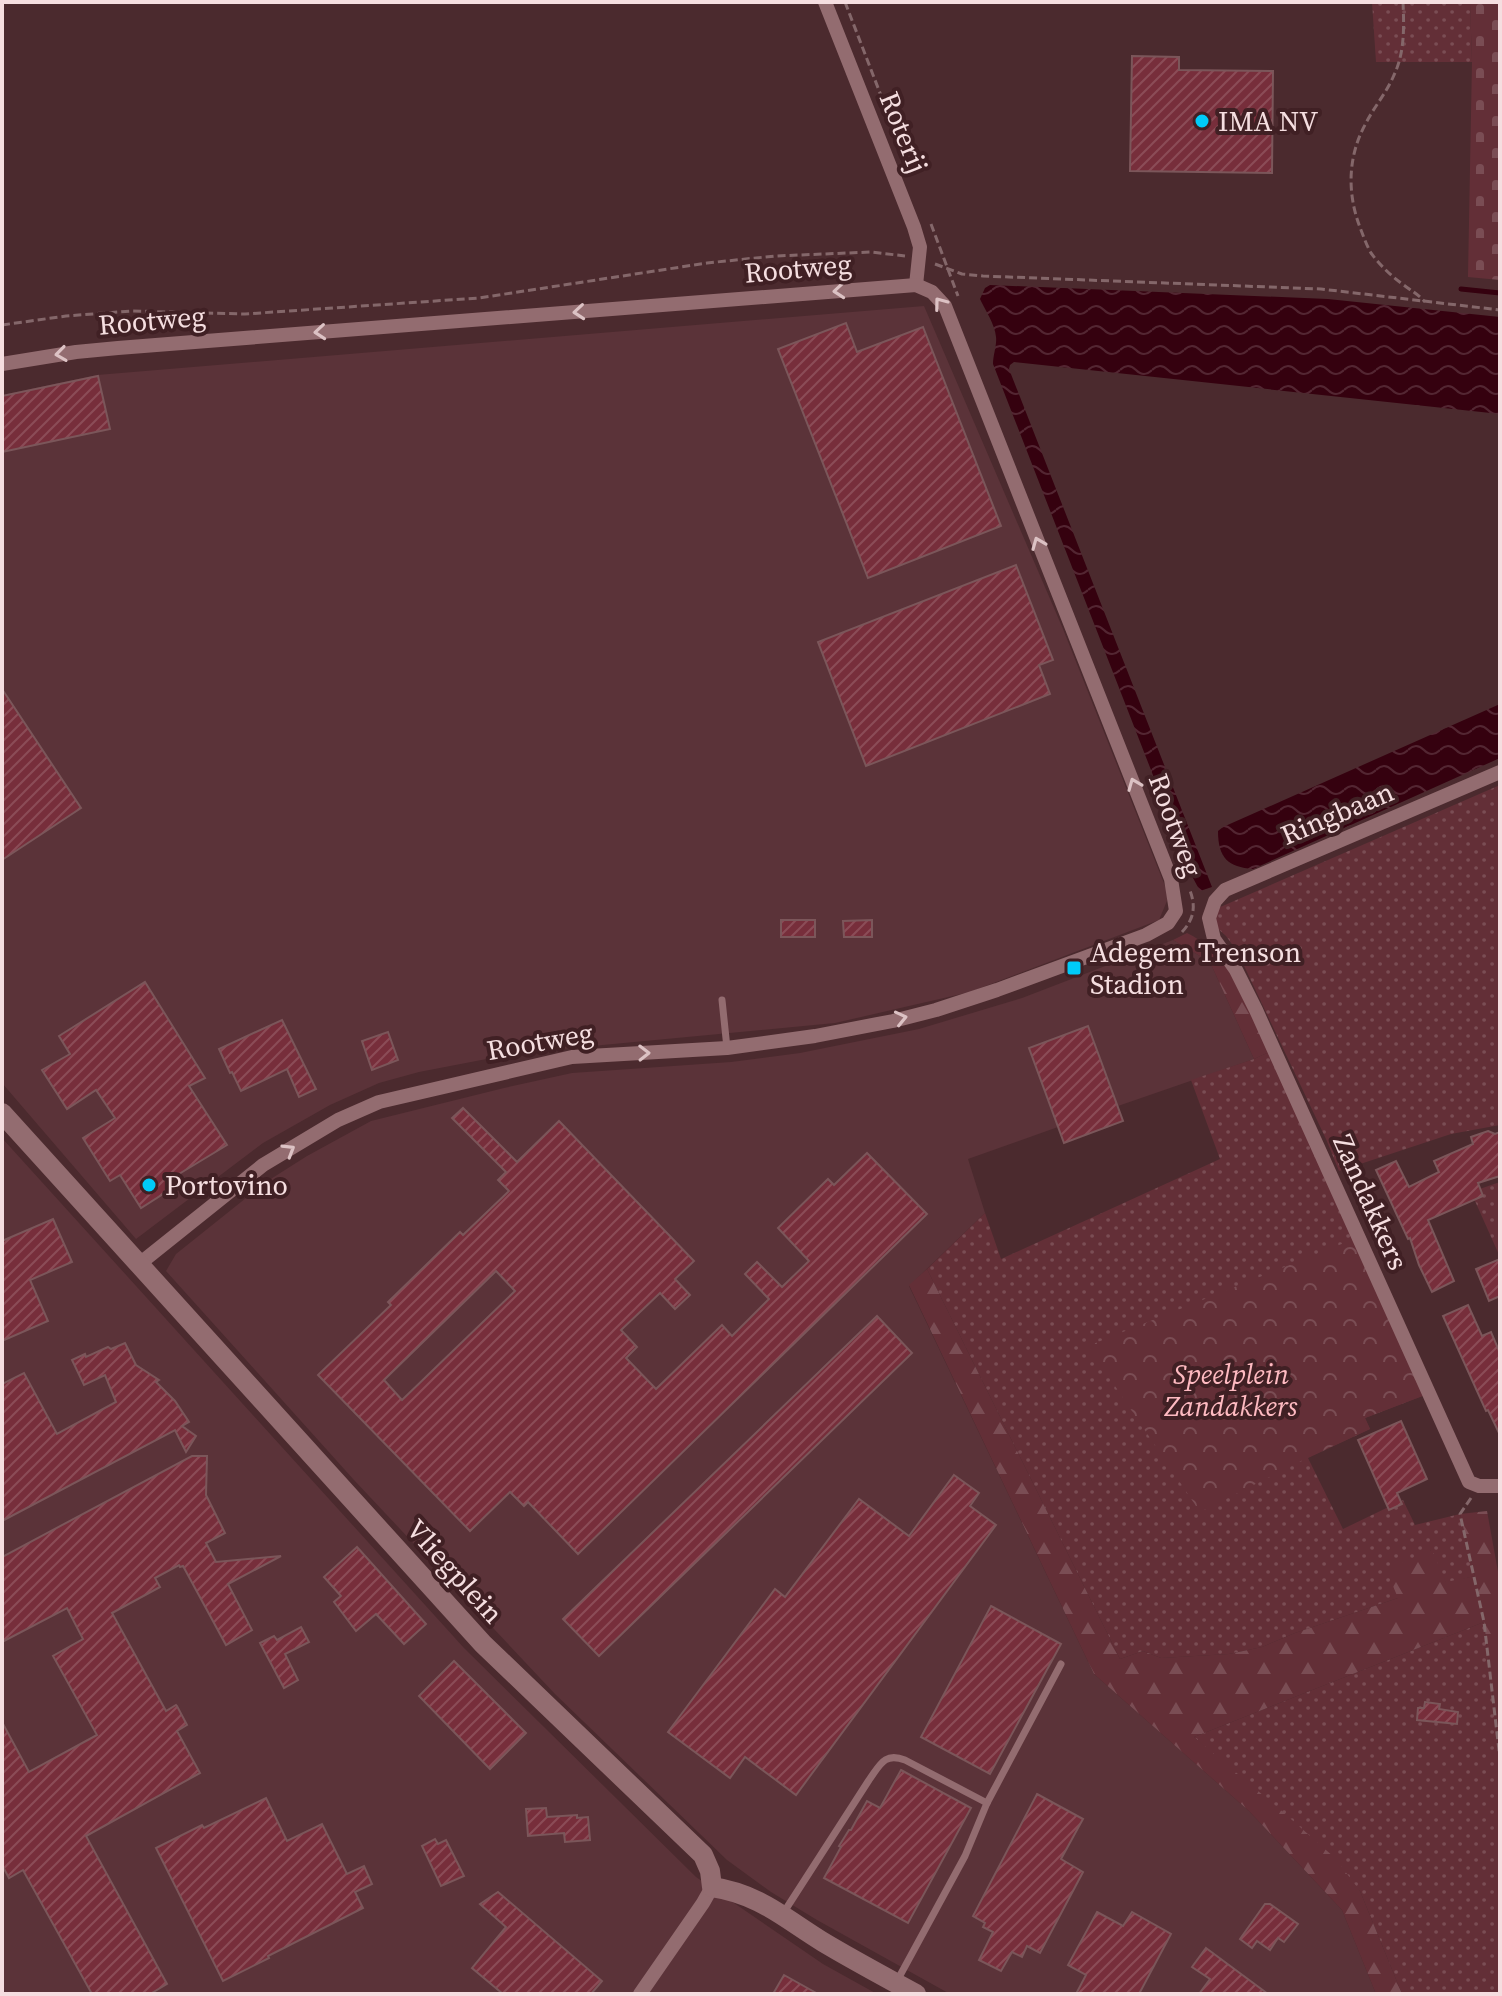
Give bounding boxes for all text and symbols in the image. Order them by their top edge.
street label: Roterij [871,86,937,178]
place label: IMA NV [1218,102,1318,140]
marker: IMA NV [1193,112,1211,130]
street label: Rootweg [743,244,853,292]
one-way arrow [832,282,845,299]
street label: Rootweg [97,296,207,344]
one-way arrow [935,297,949,312]
one-way arrow [572,303,585,320]
one-way arrow [313,323,326,340]
one-way arrow [54,345,68,362]
one-way arrow [1031,537,1048,551]
street label: Rootweg [1140,768,1212,882]
street label: Ringbaan [1275,772,1399,854]
one-way arrow [1127,778,1144,792]
place label: Adegem Trenson Stadion [1090,933,1301,1003]
marker: Adegem Trenson Stadion [1065,959,1083,977]
one-way arrow [893,1011,907,1028]
street label: Rootweg [484,1013,596,1069]
one-way arrow [638,1045,651,1062]
street label: Zandakkers [1324,1128,1418,1276]
one-way arrow [280,1144,295,1159]
place label: Portovino [165,1166,288,1204]
marker: Portovino [140,1176,158,1194]
park label: Speelplein Zandakkers [1164,1355,1298,1425]
street label: Vliegplein [398,1511,512,1631]

